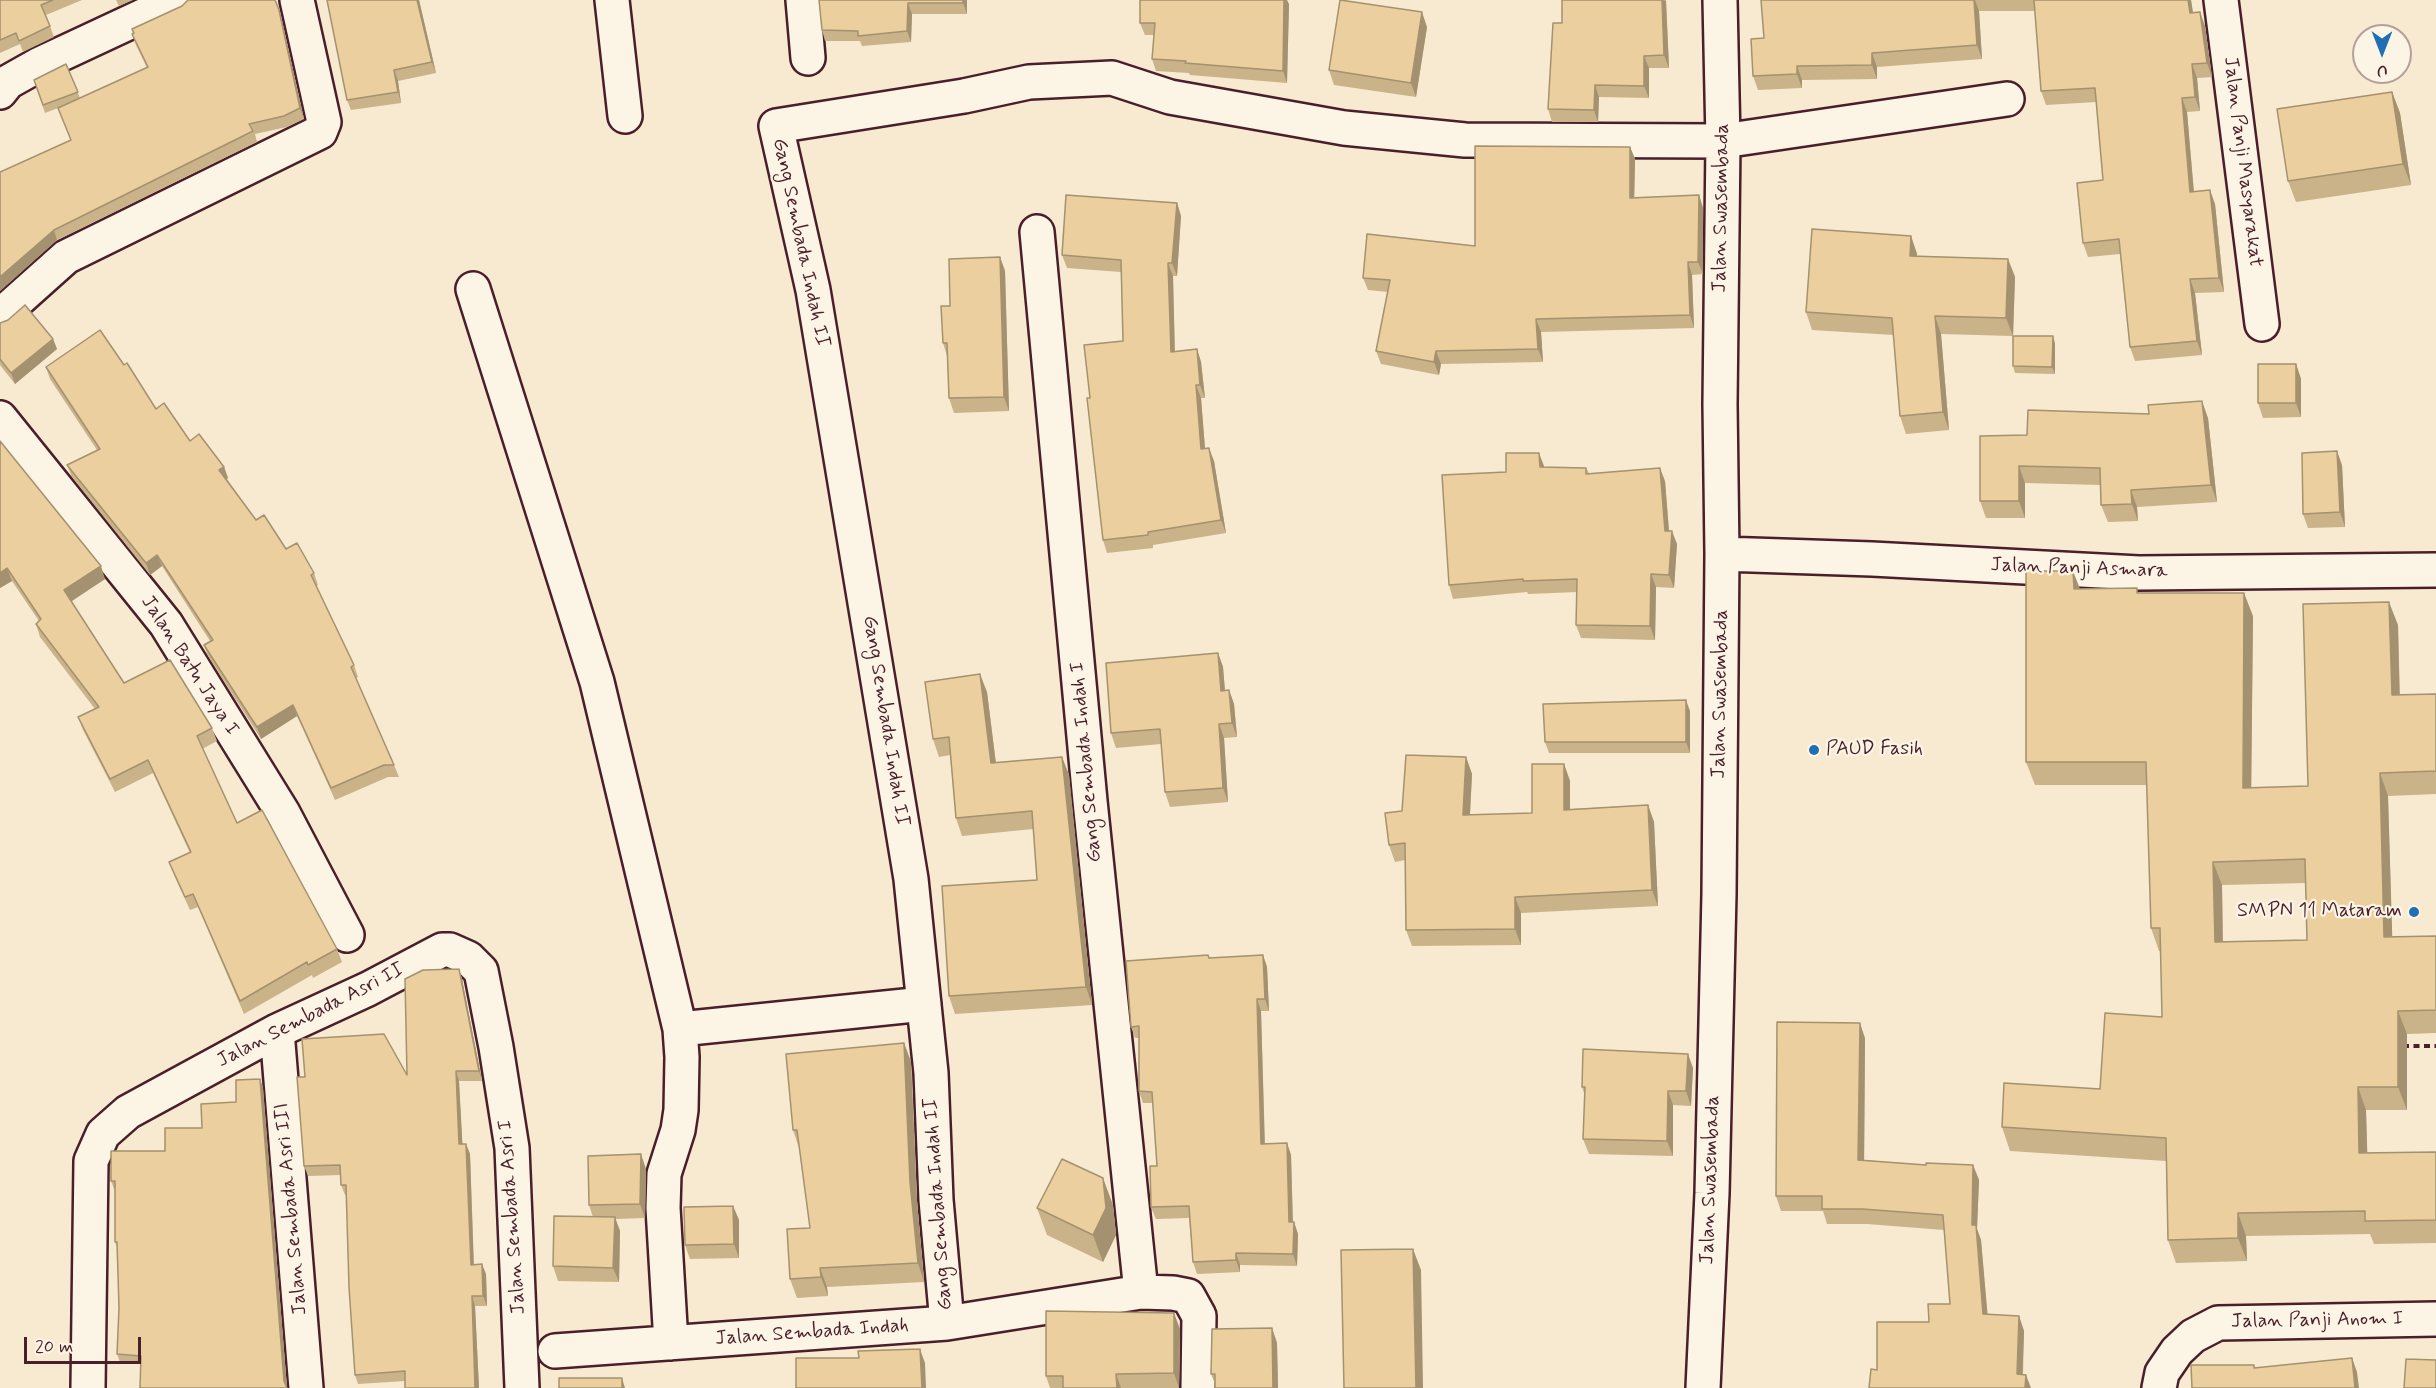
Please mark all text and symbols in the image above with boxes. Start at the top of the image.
north arrow [2352,24,2412,84]
street label: Jalan Panji Masyarakat [2217,55,2267,269]
text: U [2377,60,2387,81]
street label: Jalan Swasembada [1709,123,1735,293]
street label: Gang Sembada Indah II [766,136,834,350]
street label: Jalan Panji Asmara [1990,554,2168,584]
street label: Jalan Batu Jaya I [135,591,243,741]
street label: Jalan Swasembada [1708,609,1734,779]
street label: Gang Sembada Indah II [856,614,914,828]
street label: Gang Sembada Indah I [1066,661,1108,863]
place label: PAUD Fasih [1826,738,1923,762]
marker: PAUD Fasih [1807,743,1821,757]
place label: SMPN 11 Mataram [2237,900,2402,924]
marker: SMPN 11 Mataram [2407,905,2421,919]
street label: Jalan Sembada Asri II [213,958,409,1074]
street label: Jalan Swasembada [1696,1095,1726,1265]
street label: Gang Sembada Indah II [920,1097,958,1311]
street label: Jalan Sembada Asri III [271,1102,313,1316]
street label: Jalan Sembada Asri I [494,1119,532,1315]
street label: Jalan Panji Anom I [2231,1307,2403,1335]
street label: Jalan Sembada Indah [714,1314,910,1352]
scale bar [27,1325,144,1363]
text: 20 m [35,1335,73,1359]

